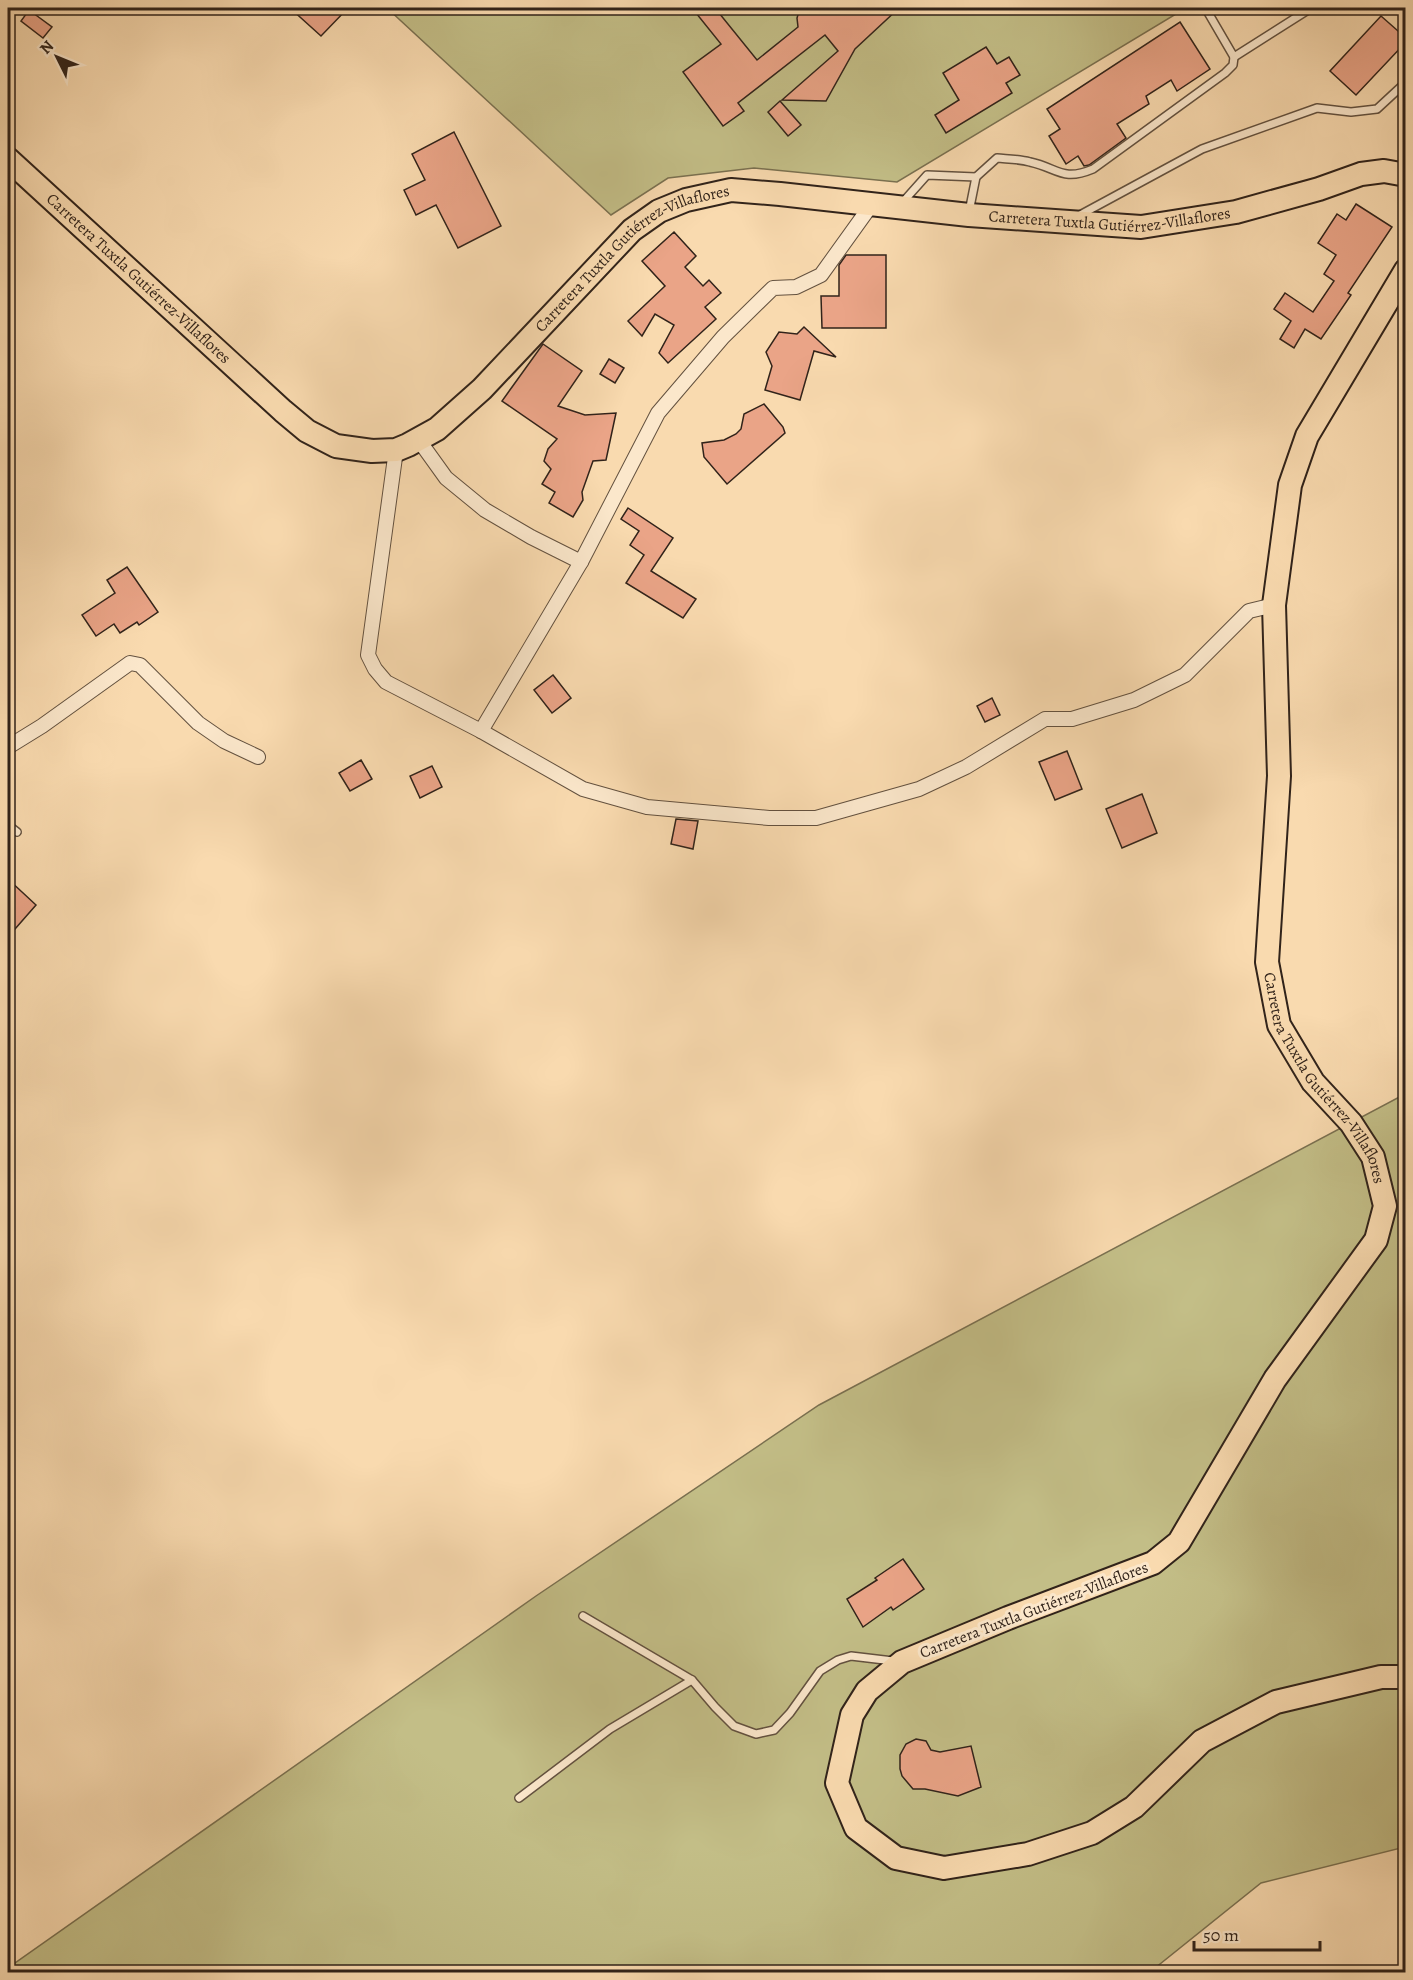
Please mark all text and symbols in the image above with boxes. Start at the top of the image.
north arrow [27,27,87,87]
text: N [35,35,59,59]
street label: Carretera Tuxtla Gutiérrez-Villaflores [530,180,732,337]
street label: Carretera Tuxtla Gutiérrez-Villaflores [41,188,236,369]
street label: Carretera Tuxtla Gutiérrez-Villaflores [988,202,1232,238]
street label: Carretera Tuxtla Gutiérrez-Villaflores [1258,970,1390,1186]
street label: Carretera Tuxtla Gutiérrez-Villaflores [917,1556,1151,1664]
scale bar [1194,1914,1320,1952]
text: 50 m [1203,1923,1239,1947]

